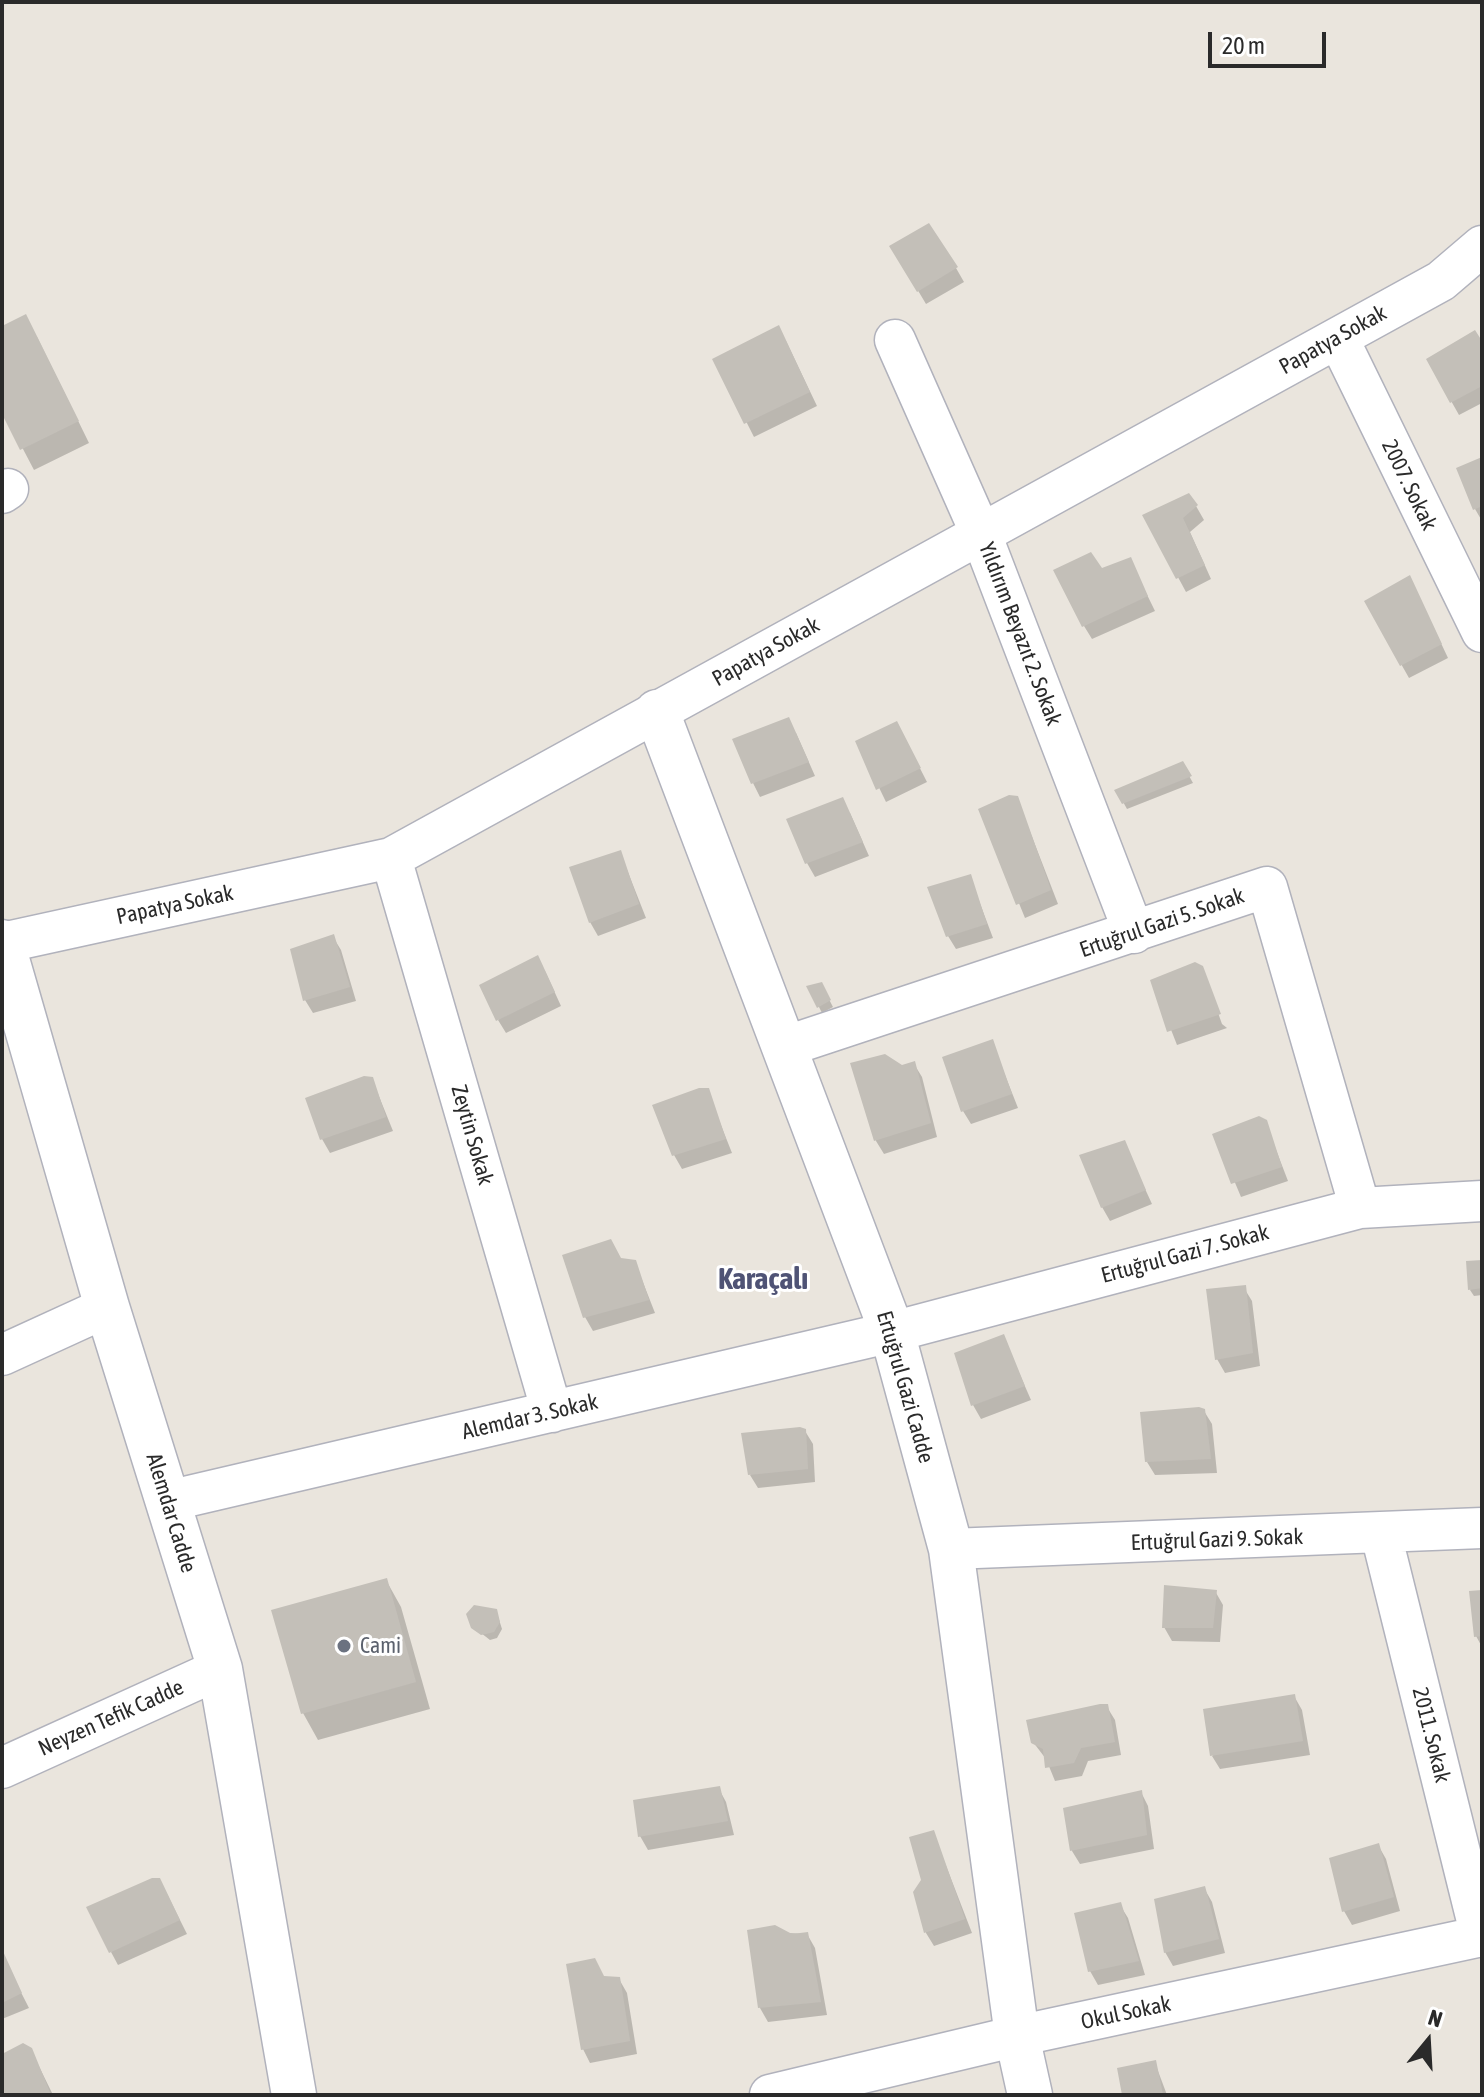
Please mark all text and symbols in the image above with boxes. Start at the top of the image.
scale bar [1212,16,1330,66]
text: 20 m [1222,32,1265,59]
street label: Papatya Sokak [1275,300,1391,380]
street label: 2007. Sokak [1376,435,1442,535]
street label: Yıldırım Beyazıt 2. Sokak [973,539,1067,729]
street label: Papatya Sokak [708,612,824,692]
street label: Papatya Sokak [114,880,236,930]
street label: Ertuğrul Gazi 5. Sokak [1076,882,1248,964]
street label: Zeytin Sokak [445,1082,499,1188]
street label: Ertuğrul Gazi 7. Sokak [1098,1219,1272,1289]
district label: Karaçalı [718,1262,808,1298]
street label: Ertuğrul Gazi Cadde [871,1308,939,1466]
street label: Alemdar 3. Sokak [459,1389,601,1445]
street label: Alemdar Cadde [140,1450,202,1576]
street label: Ertuğrul Gazi 9. Sokak [1130,1524,1304,1556]
place label: Cami [360,1633,401,1659]
marker: Cami [335,1637,353,1655]
street label: Neyzen Tefik Cadde [34,1674,188,1762]
street label: 2011. Sokak [1406,1685,1456,1785]
street label: Okul Sokak [1079,1991,1173,2035]
north arrow [1388,2001,1468,2081]
text: N [1425,2004,1446,2033]

